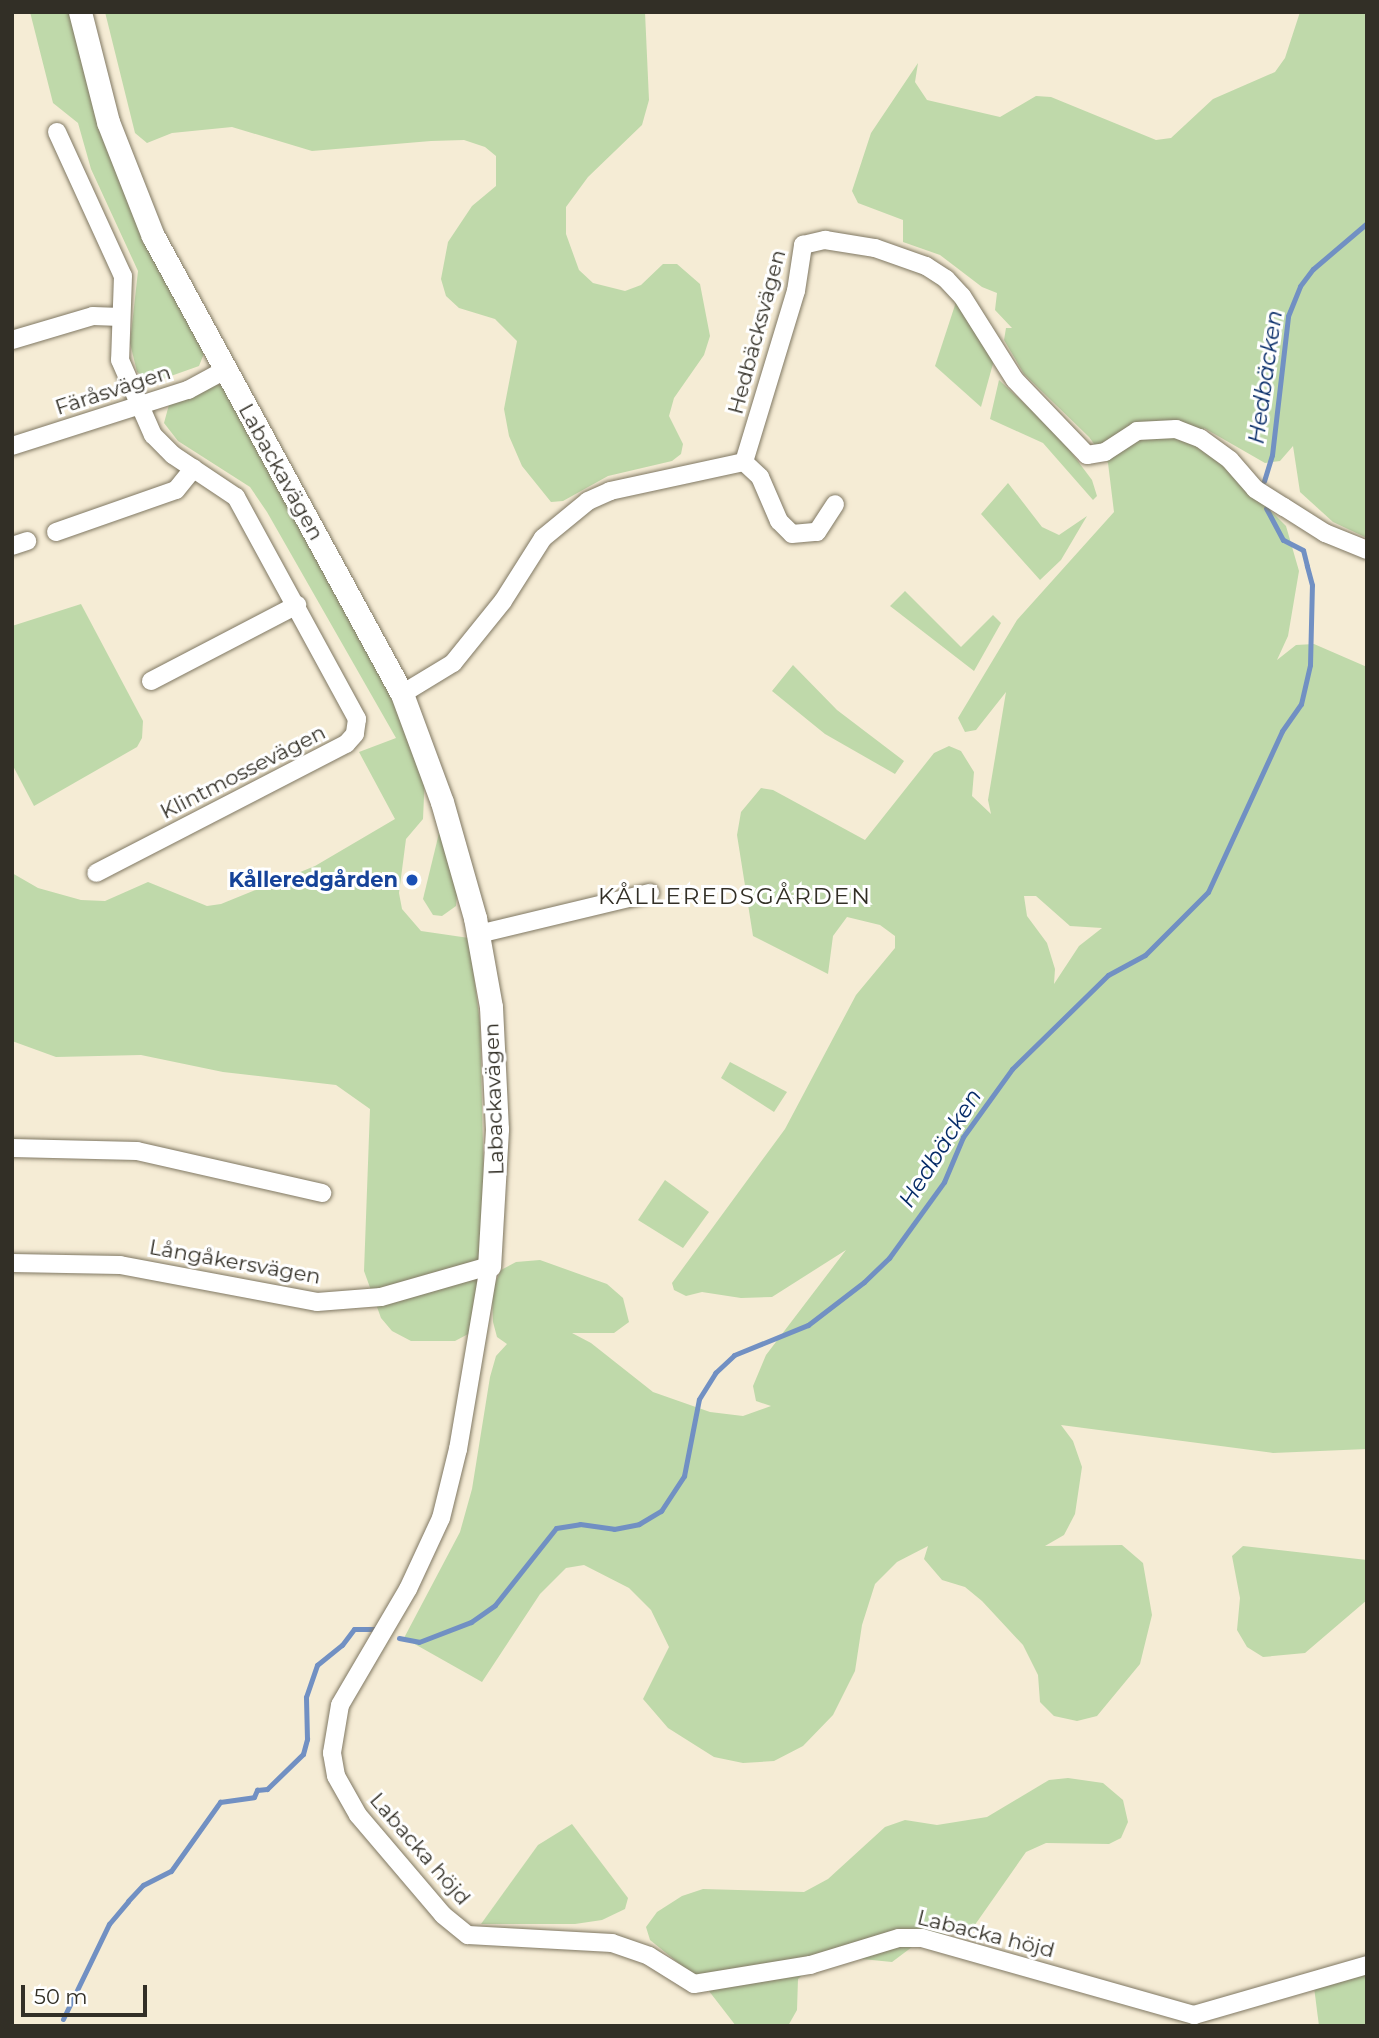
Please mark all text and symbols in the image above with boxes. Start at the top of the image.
street label: Hedbäcksvägen [723,247,791,417]
water label: Hedbäcken [1242,308,1288,446]
street label: Färåsvägen [52,359,174,421]
street label: Labackavägen [233,399,329,545]
street label: Klintmossevägen [156,719,330,825]
place label: Kålleredgården [228,867,398,893]
marker: Kålleredgården [404,872,420,888]
district label: KÅLLEREDSGÅRDEN [600,882,870,910]
street label: Labackavägen [479,1023,509,1175]
water label: Hedbäcken [893,1084,987,1212]
street label: Långåkersvägen [147,1235,323,1289]
street label: Labacka höjd [364,1788,476,1910]
street label: Labacka höjd [915,1905,1057,1963]
scale bar [24,1972,150,2016]
text: 50 m [34,1984,88,2009]

